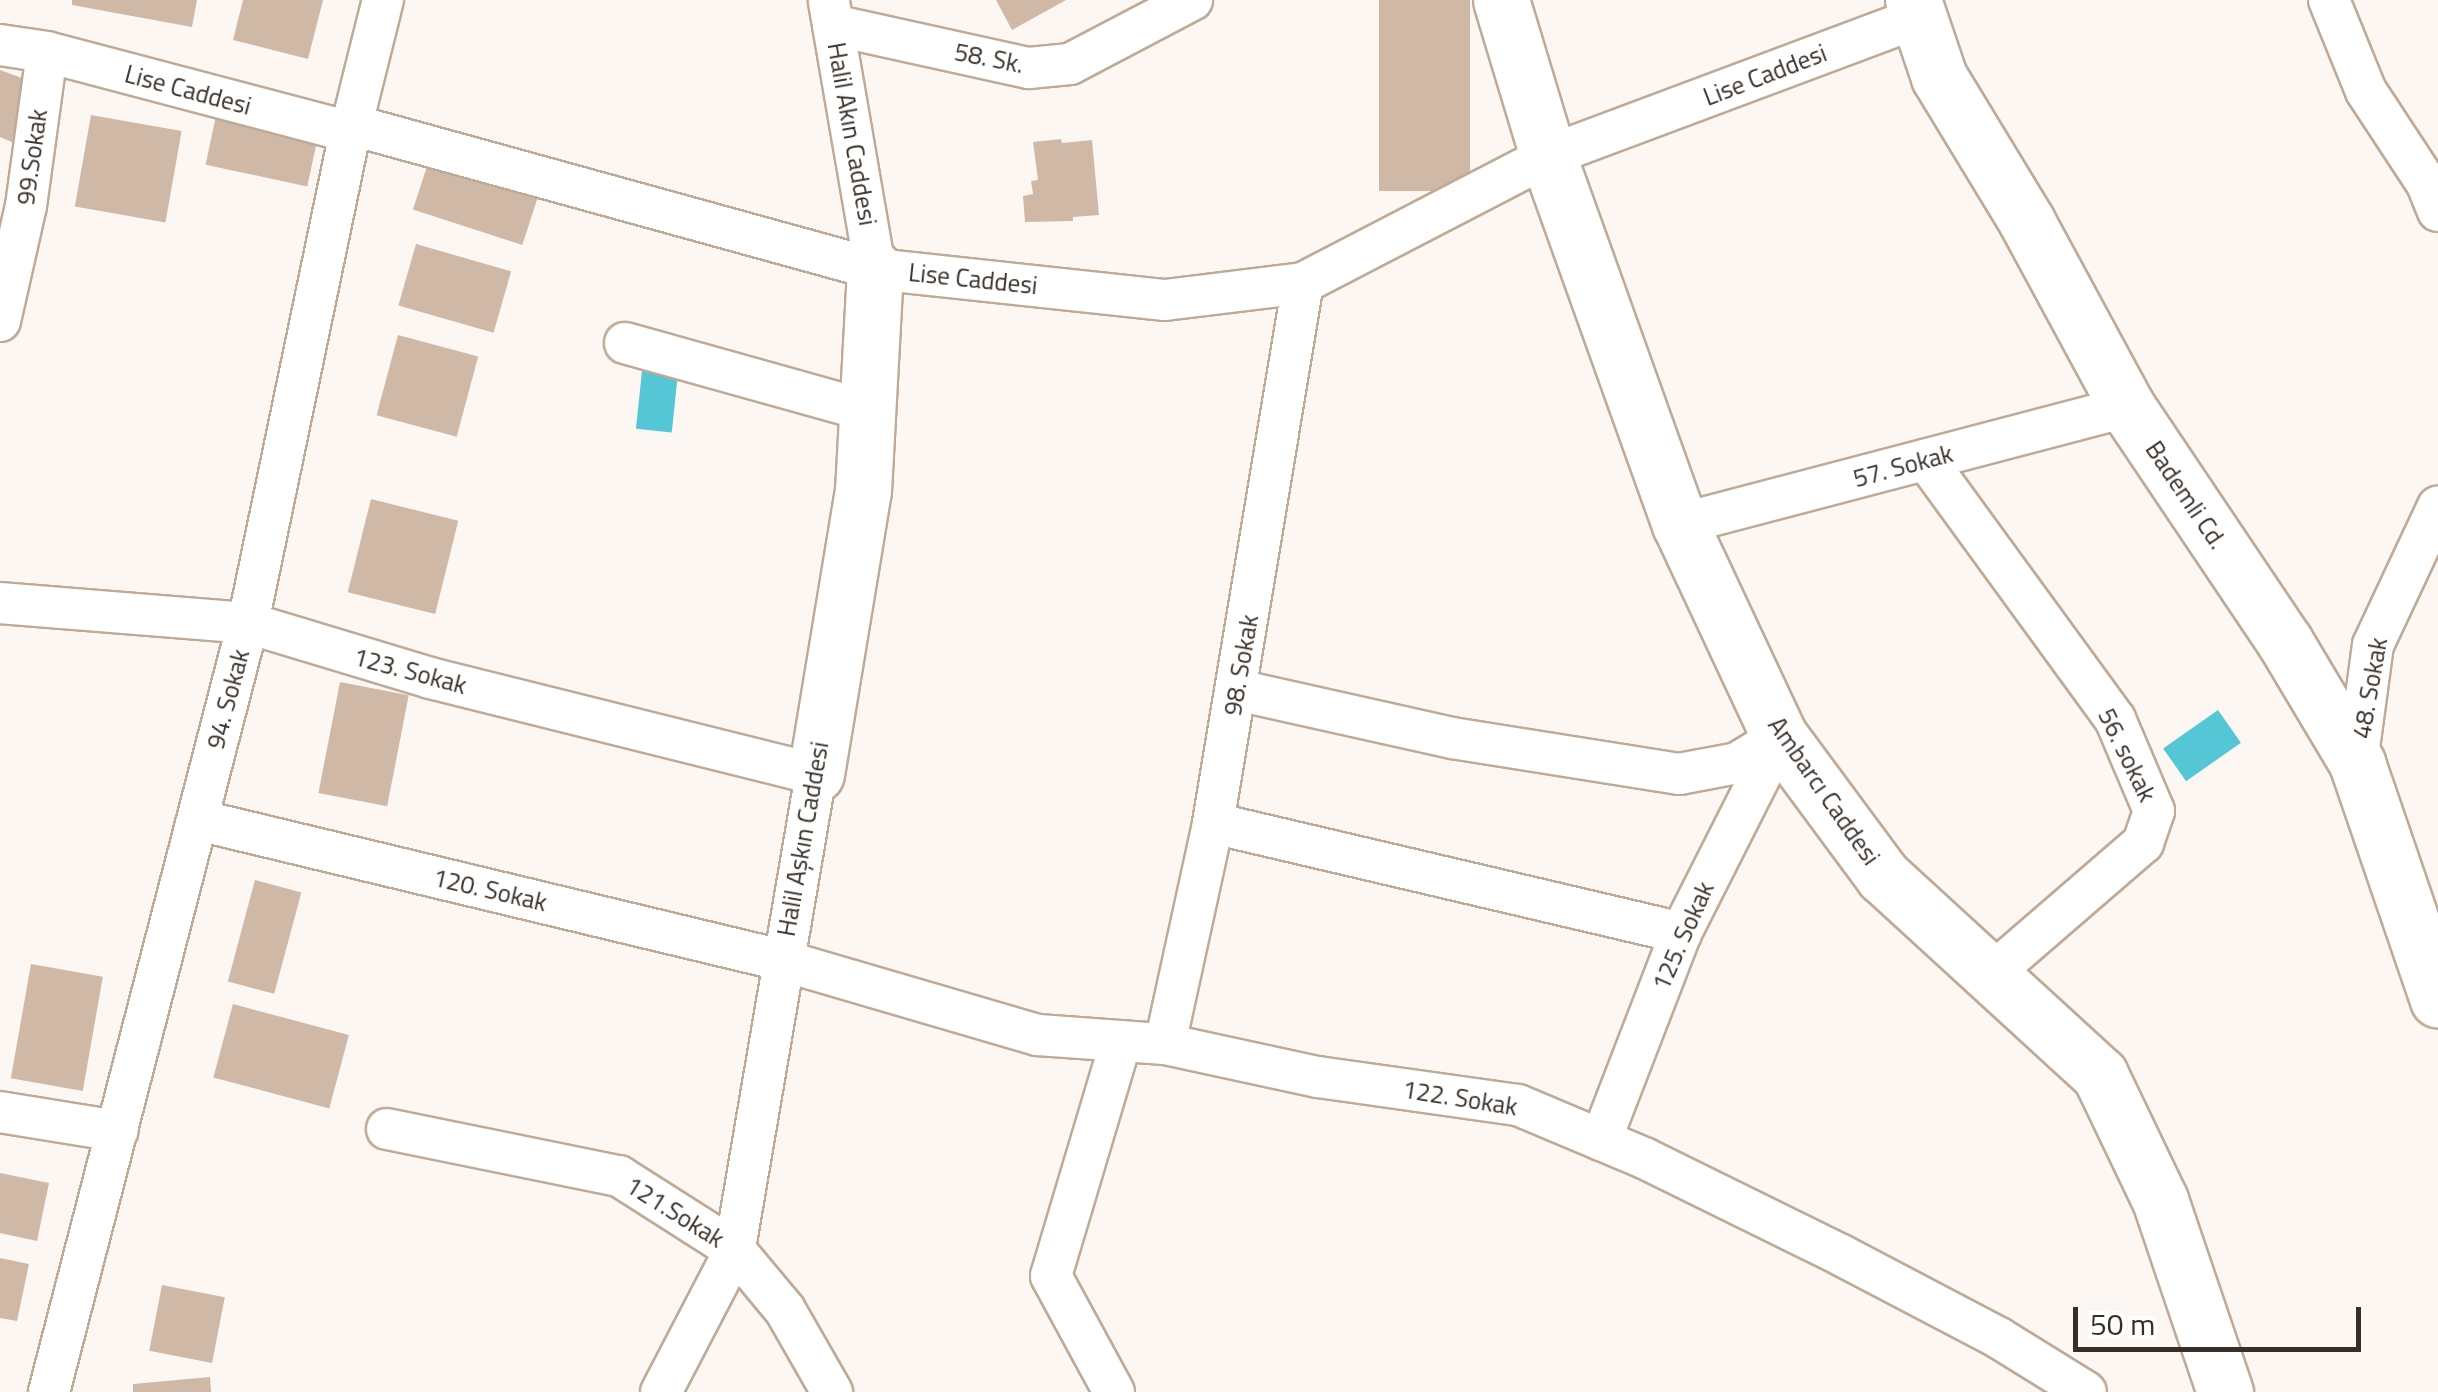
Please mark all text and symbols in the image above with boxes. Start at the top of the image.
street label: 58. Sk. [952,37,1026,79]
street label: Lise Caddesi [1699,38,1831,112]
street label: Halil Akın Caddesi [821,40,883,228]
street label: Lise Caddesi [122,59,254,121]
street label: 99.Sokak [10,107,54,207]
street label: Lise Caddesi [907,257,1039,301]
street label: Bademli Cd. [2139,435,2233,555]
street label: 57. Sokak [1850,438,1956,494]
street label: 98. Sokak [1217,612,1265,718]
street label: 48. Sokak [2346,635,2394,741]
street label: 123. Sokak [350,641,470,701]
street label: 94. Sokak [200,646,256,752]
street label: 56. sokak [2092,703,2162,807]
street label: Ambarcı Caddesi [1762,711,1886,871]
street label: Halil Aşkın Caddesi [771,739,835,939]
street label: 120. Sokak [430,862,550,918]
street label: 125. Sokak [1646,877,1720,995]
street label: 122. Sokak [1400,1074,1520,1122]
street label: 121.Sokak [620,1170,730,1254]
scale bar [2078,1287,2366,1349]
text: 50 m [2090,1301,2155,1347]

